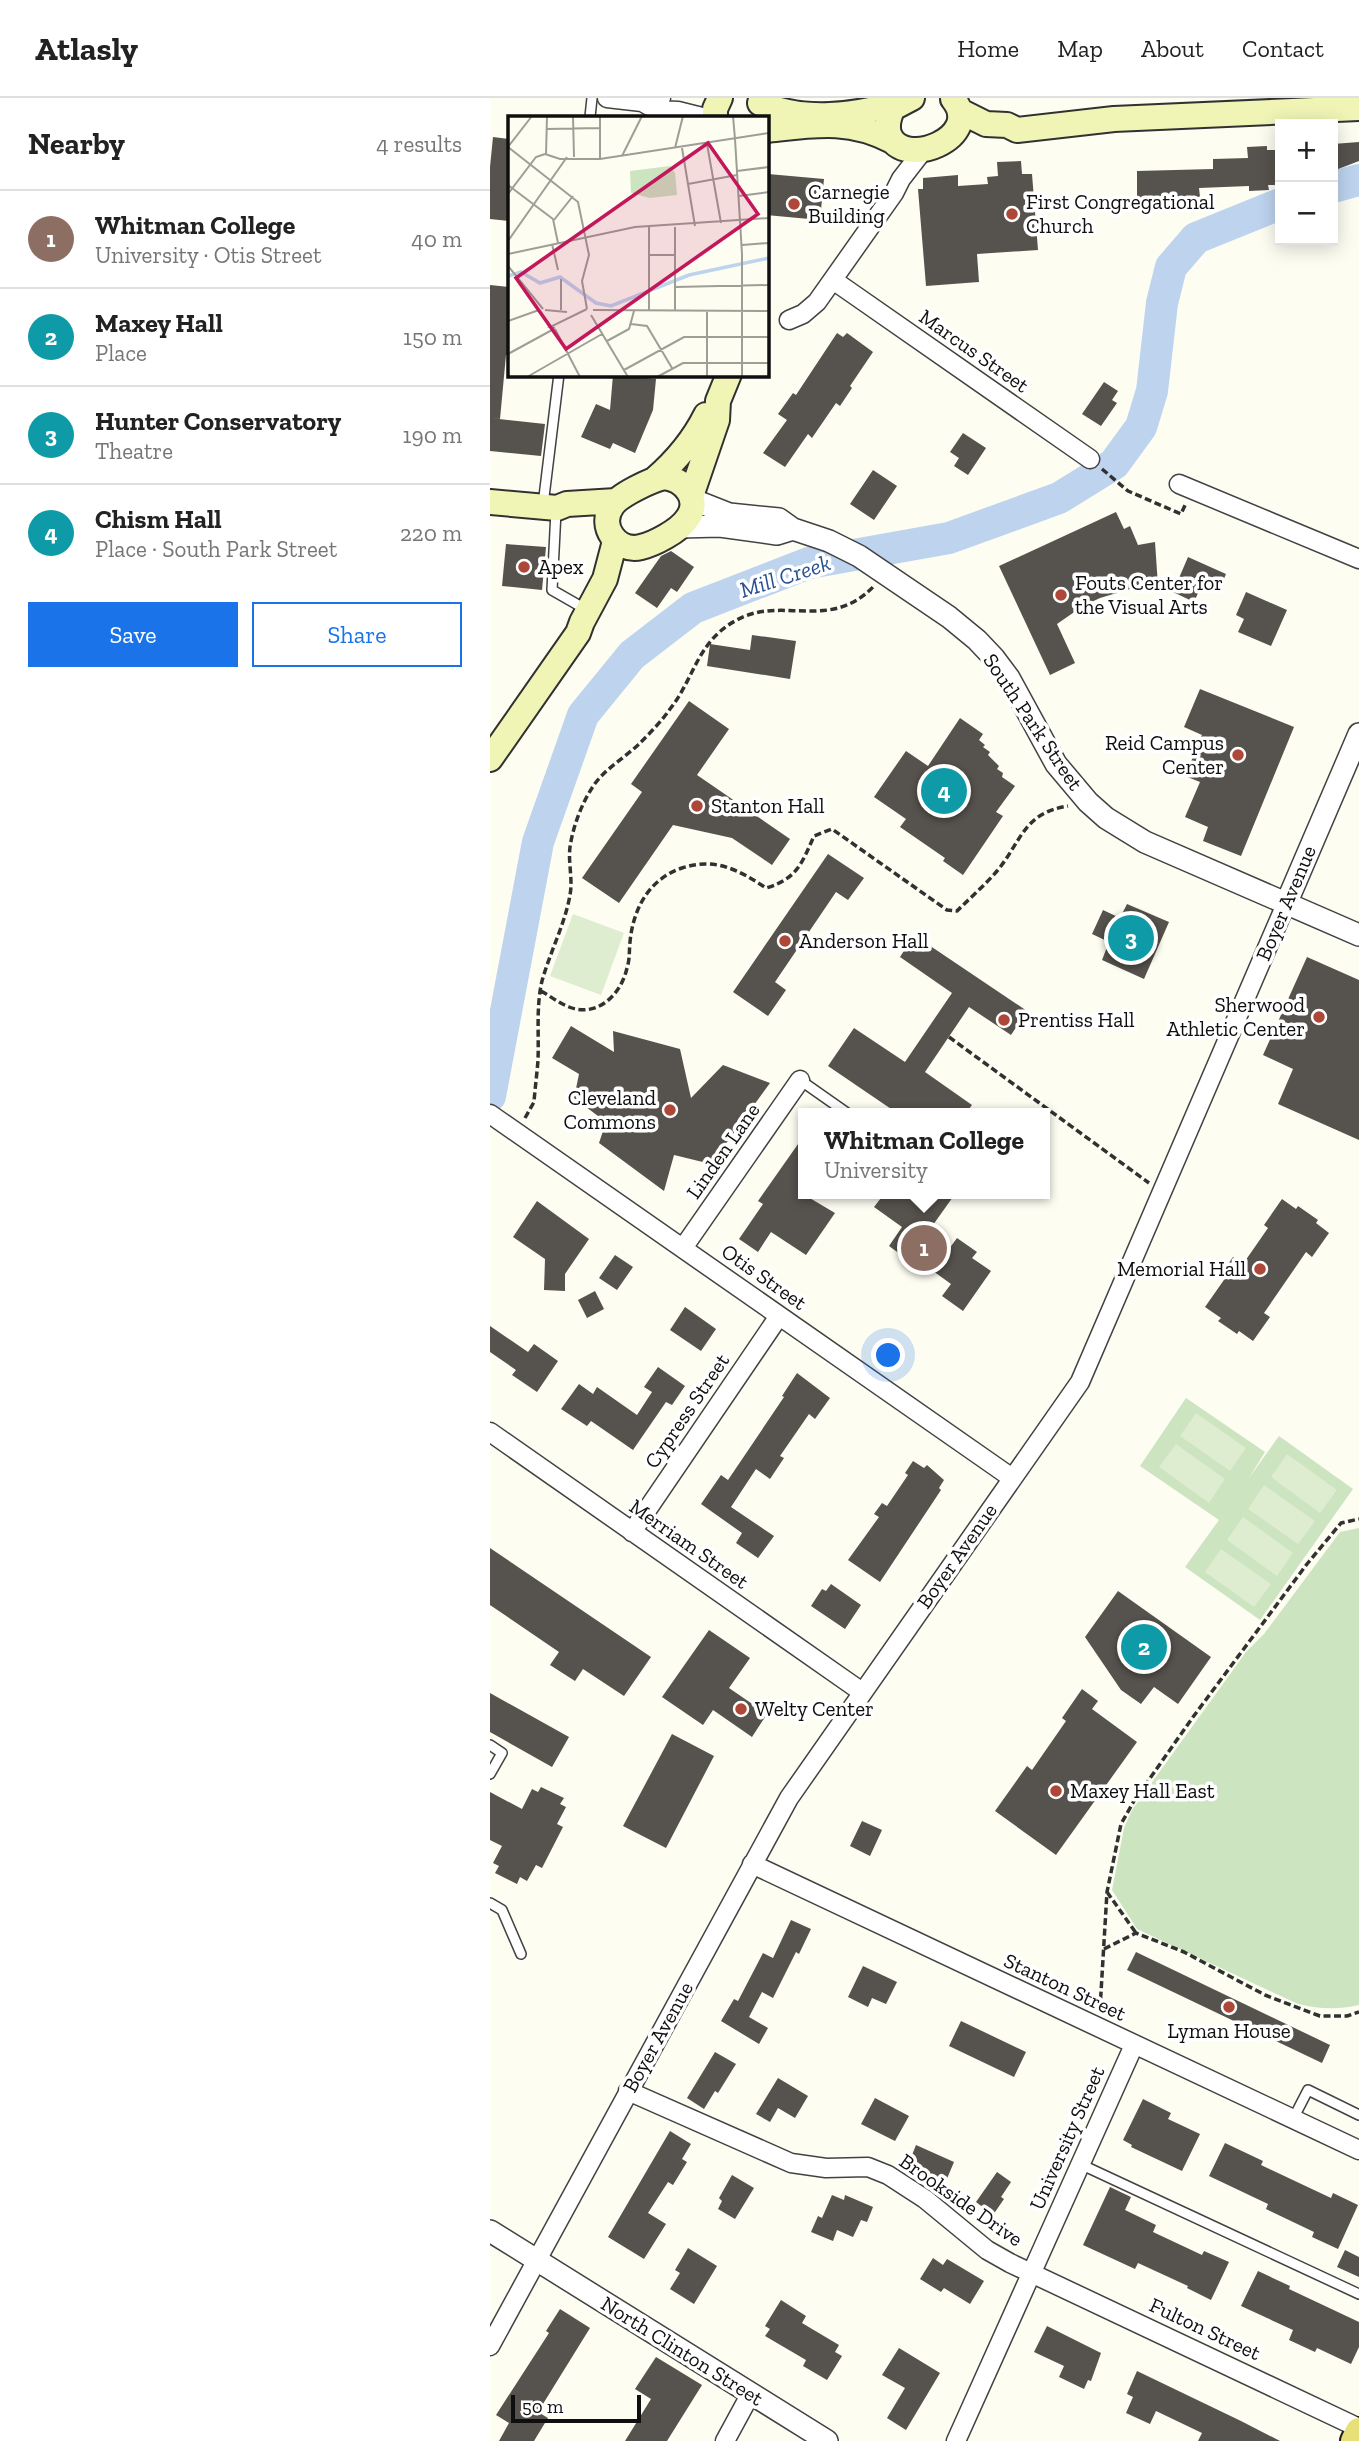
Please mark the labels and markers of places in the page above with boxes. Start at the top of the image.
place label: Carnegie Building [808,179,890,228]
place label: First Congregational Church [1026,189,1215,238]
marker: Carnegie Building [786,196,802,212]
marker: First Congregational Church [1004,206,1020,222]
place label: Apex [538,554,584,579]
marker: Apex [516,559,532,575]
place label: Fouts Center for the Visual Arts [1075,570,1223,619]
marker: Fouts Center for the Visual Arts [1053,587,1069,603]
place label: Reid Campus Center [1105,730,1224,779]
marker: Reid Campus Center [1230,747,1246,763]
pin: 4 [921,765,967,817]
place label: Stanton Hall [711,793,825,818]
marker: Stanton Hall [689,798,705,814]
pin: 3 [1108,912,1154,964]
place label: Anderson Hall [799,928,929,953]
marker: Anderson Hall [777,933,793,949]
place label: Sherwood Athletic Center [1167,992,1305,1041]
place label: Prentiss Hall [1018,1007,1135,1032]
marker: Sherwood Athletic Center [1311,1009,1327,1025]
marker: Prentiss Hall [996,1012,1012,1028]
place label: Cleveland Commons [563,1085,656,1134]
marker: Cleveland Commons [662,1102,678,1118]
pin: 1 [901,1222,947,1274]
place label: Memorial Hall [1117,1256,1246,1281]
marker: Memorial Hall [1252,1261,1268,1277]
pin: 2 [1121,1621,1167,1673]
place label: Welty Center [755,1696,874,1721]
marker: Welty Center [733,1701,749,1717]
place label: Maxey Hall East [1070,1778,1215,1803]
marker: Maxey Hall East [1048,1783,1064,1799]
marker: Lyman House [1221,1999,1237,2015]
place label: Lyman House [1167,2018,1291,2043]

